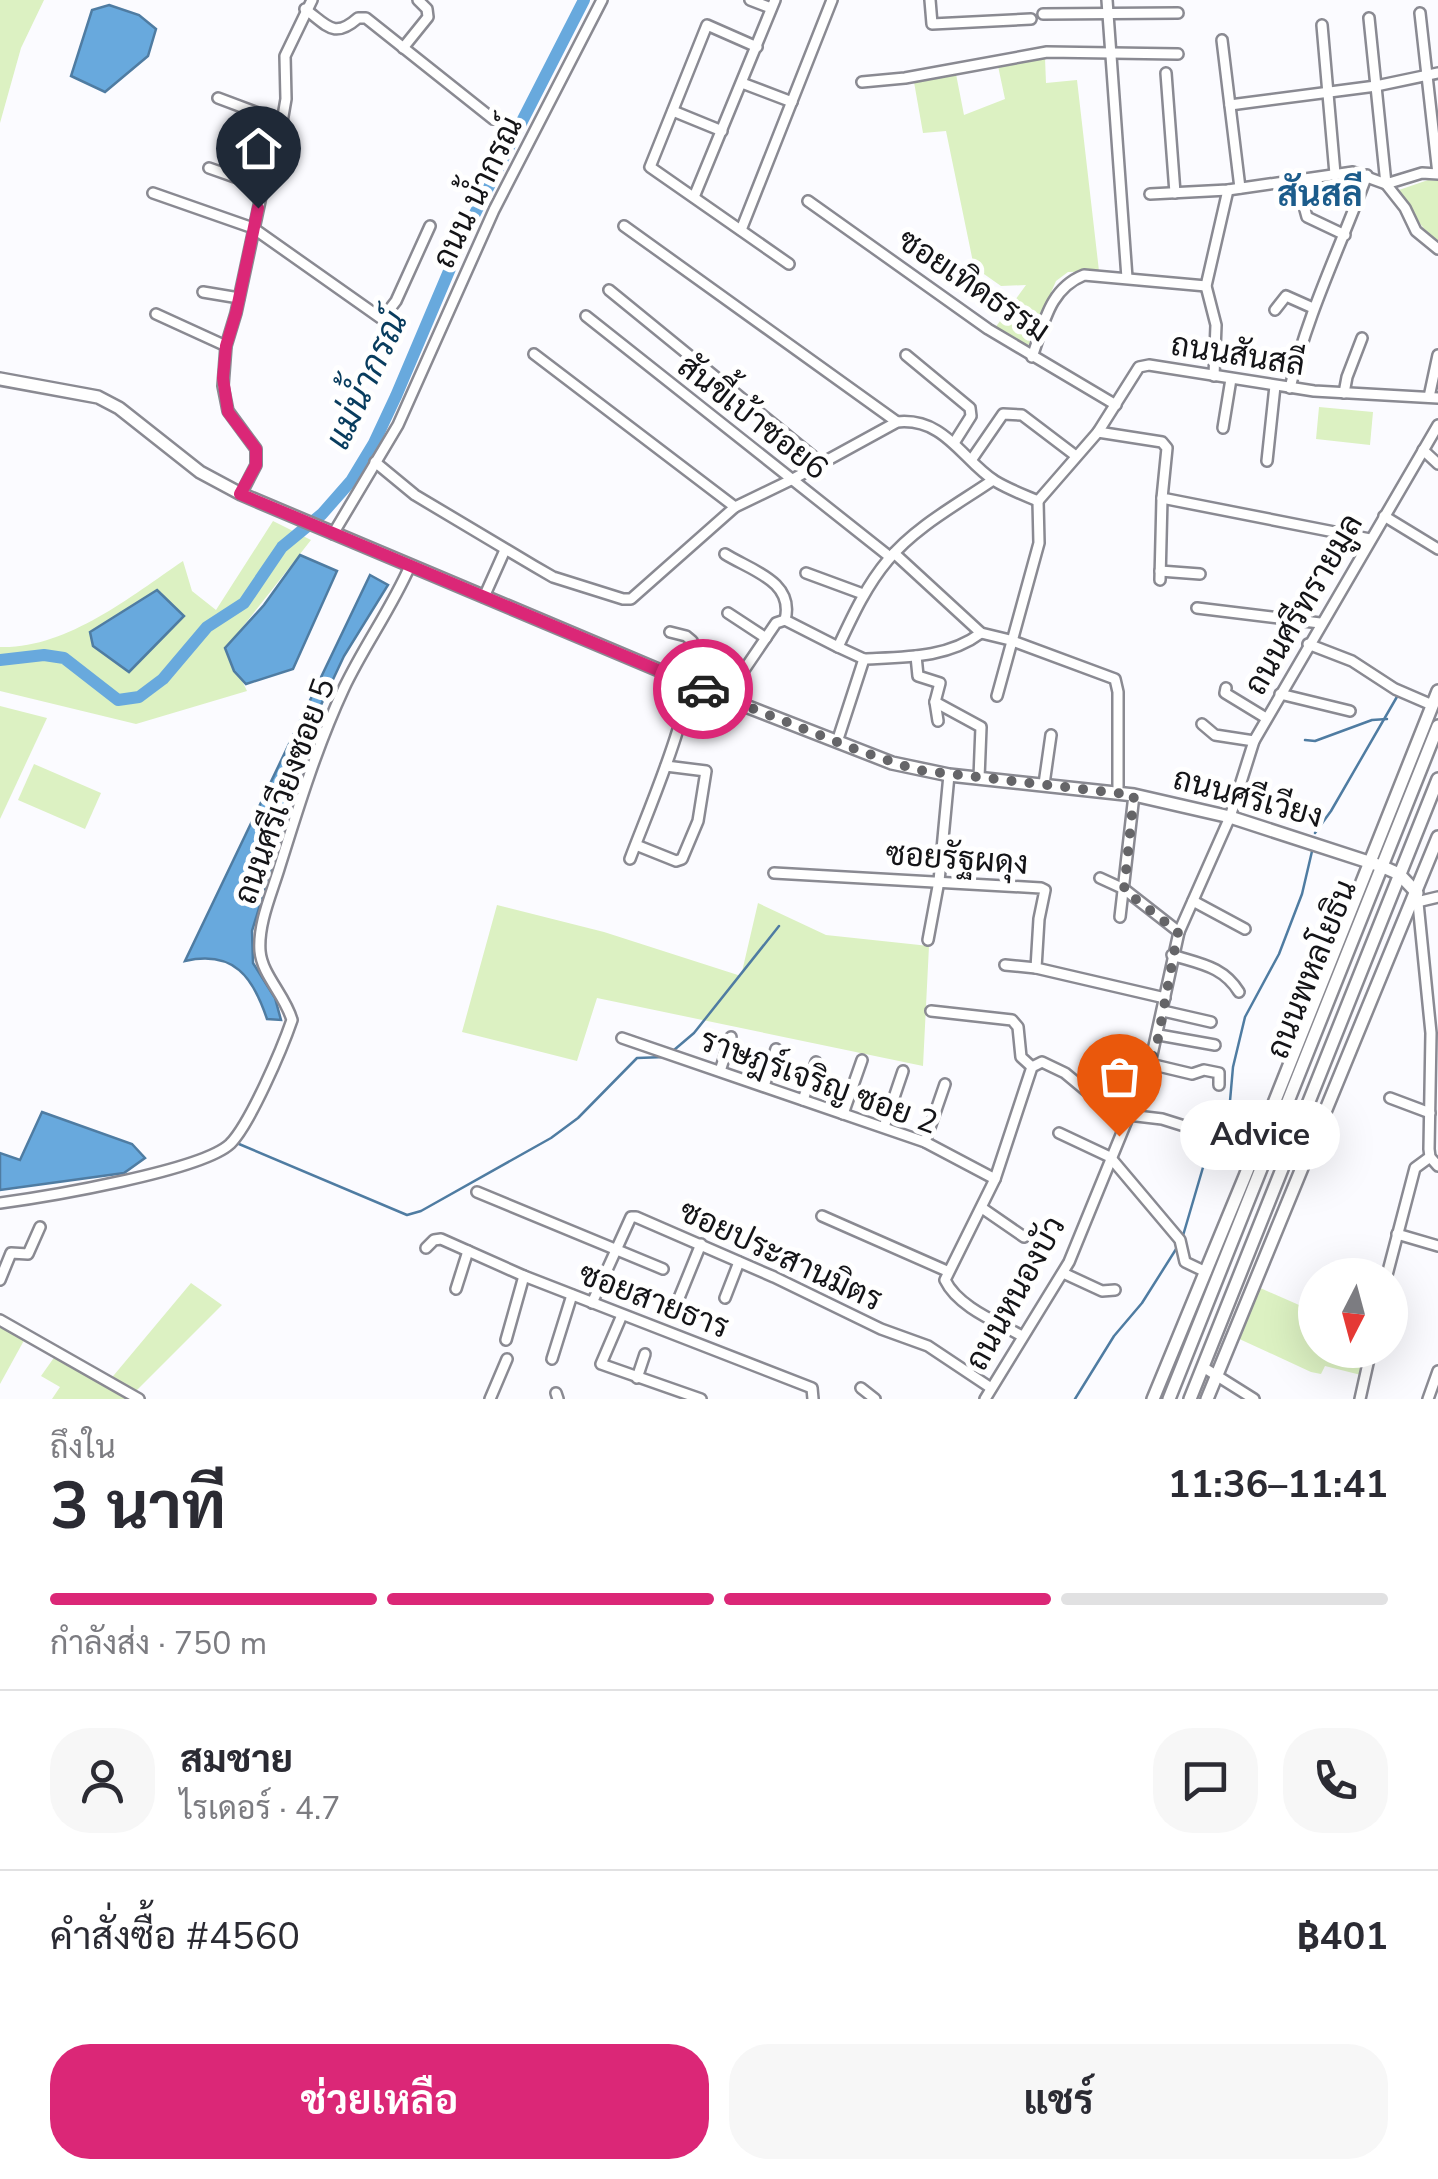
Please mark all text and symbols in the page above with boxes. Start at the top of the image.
pin [216,106,301,209]
street label: ถนน น้ำกรณ์ [415,106,533,275]
icon: home [231,121,286,176]
district label: สันสลี [1277,171,1363,218]
street label: ซอยเทิดธรรม [889,219,1058,352]
water label: แม่น้ำกรณ์ [306,295,421,457]
street label: ถนนสันสลี [1168,323,1308,386]
street label: สันขี้เบ้าซอย6 [669,339,842,490]
street label: ถนนศรีทรายมูล [1234,506,1373,703]
courier [653,639,753,739]
icon: car [676,662,731,717]
street label: ถนนศรีเวียงซอย 5 [224,672,345,910]
street label: ถนนศรีเวียง [1168,757,1327,838]
street label: ซอยรัฐผดุง [884,832,1030,885]
street label: ถนนพหลโยธิน [1256,873,1367,1065]
street label: ราษฎร์เจริญ ซอย 2 [694,1019,944,1144]
pin [1077,1034,1162,1137]
icon: bag [1092,1049,1147,1104]
callout: Advice [1179,1101,1339,1171]
text: Advice [1210,1113,1310,1156]
street label: ซอยประสานมิตร [672,1190,889,1321]
street label: ถนนหนองบัว [955,1208,1076,1378]
street label: ซอยสายธาร [573,1252,735,1349]
north arrow [1298,1258,1408,1368]
map controls [1298,1258,1408,1368]
text: ถึงใน [50,1426,116,1469]
text: 11:36–11:41 [1168,1459,1388,1510]
text: 3 นาที [50,1462,226,1551]
text: กำลังส่ง · 750 m [50,1622,267,1665]
button: person [50,1728,155,1833]
button: chat [1153,1728,1258,1833]
button: phone [1283,1728,1388,1833]
text: สมชาย [180,1734,293,1785]
text: ไรเดอร์ · 4.7 [180,1787,341,1830]
text: คำสั่งซื้อ #4560 [50,1911,300,1962]
text: ฿401 [1297,1911,1388,1962]
button: ช่วยเหลือ [50,2044,709,2159]
button: แชร์ [729,2044,1388,2159]

